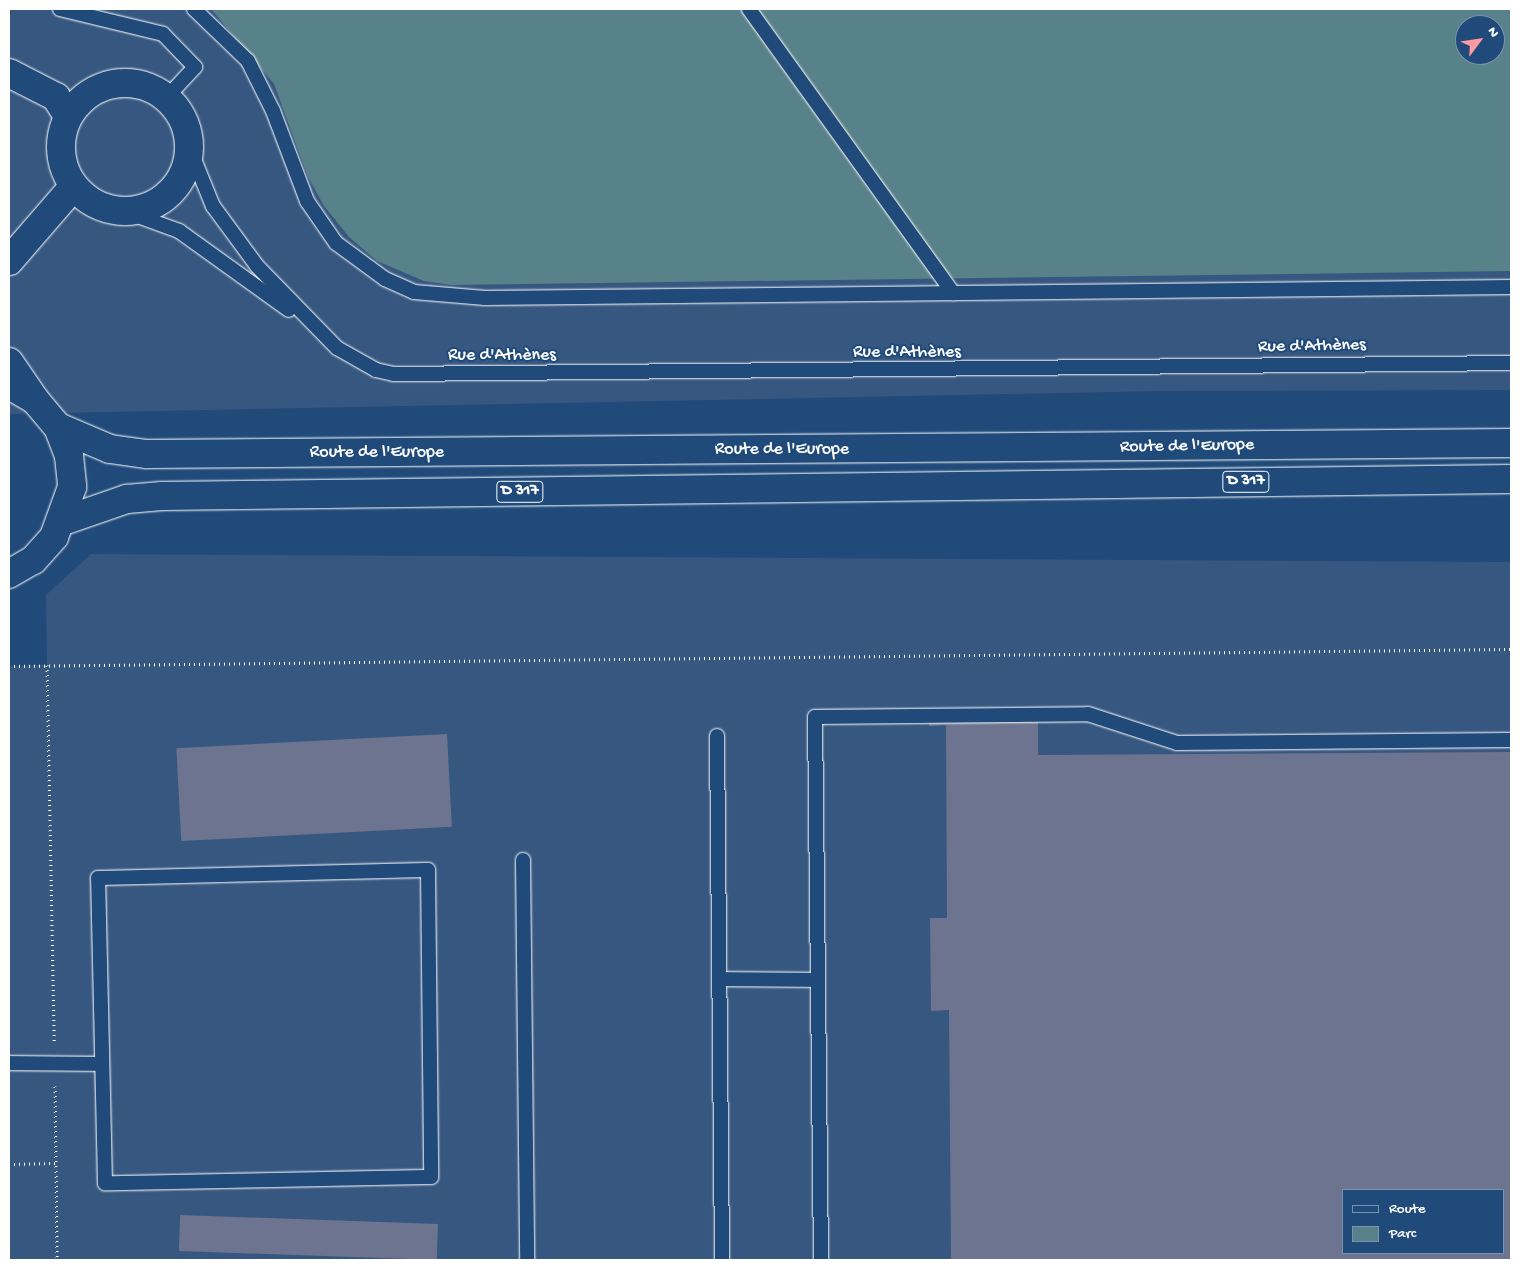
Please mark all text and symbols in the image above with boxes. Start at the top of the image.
north arrow [1455,15,1505,65]
text: N [1483,24,1502,41]
street label: Rue d'Athènes [1258,335,1366,359]
street label: Rue d'Athènes [853,342,961,364]
street label: Rue d'Athènes [448,345,556,367]
street label: Route de l'Europe [1120,435,1254,459]
street label: Route de l'Europe [715,439,849,461]
street label: Route de l'Europe [310,442,444,464]
road number: D 317 [1222,468,1270,496]
road number: D 317 [496,478,544,506]
legend [1342,1189,1505,1254]
text: Route [1389,1200,1426,1218]
text: Parc [1389,1225,1416,1243]

